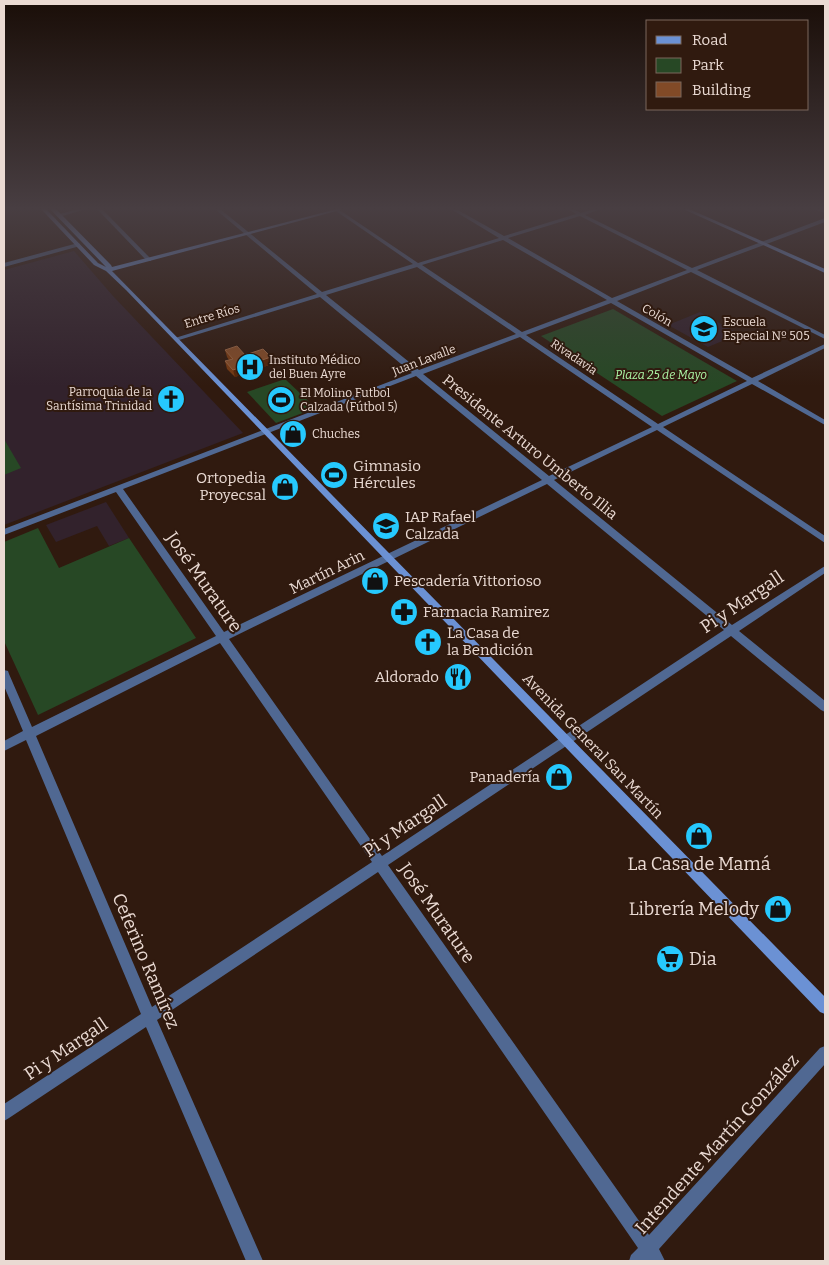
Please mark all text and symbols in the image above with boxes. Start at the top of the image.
legend [646,20,809,110]
text: Road [692,31,727,49]
text: Park [692,56,724,74]
text: Building [692,81,751,99]
street label: Entre Ríos [183,301,242,331]
street label: Colón [640,301,675,329]
school or university icon: Escuela Especial Nº 505 [689,314,719,344]
place label: Escuela Especial Nº 505 [723,315,810,343]
street label: Rivadavia [548,336,600,378]
street label: Juan Lavalle [389,342,458,379]
hospital icon: Instituto Médico del Buen Ayre [235,352,265,382]
place label: Instituto Médico del Buen Ayre [269,353,360,381]
park label: Plaza 25 de Mayo [615,368,707,382]
street label: Presidente Arturo Umberto Illia [439,371,621,523]
church icon: Parroquia de la Santísima Trinidad [156,384,186,414]
place label: Parroquia de la Santísima Trinidad [46,385,152,413]
sports icon: El Molino Futbol Calzada (Fútbol 5) [266,385,296,415]
place label: El Molino Futbol Calzada (Fútbol 5) [300,386,398,414]
shop icon: Chuches [278,419,308,449]
place label: Chuches [312,427,360,441]
place label: Gimnasio Hércules [353,457,421,492]
sports icon: Gimnasio Hércules [319,460,349,490]
place label: Ortopedia Proyecsal [196,469,266,504]
shop icon: Ortopedia Proyecsal [270,472,300,502]
place label: IAP Rafael Calzada [405,508,476,543]
school or university icon: IAP Rafael Calzada [371,511,401,541]
street label: José Murature [161,527,247,636]
street label: Martín Arin [287,546,368,598]
shop icon: Pescadería Vittorioso [360,566,390,596]
street label: Pi y Margall [696,566,788,638]
place label: Pescadería Vittorioso [394,572,542,590]
pharmacy icon: Farmacia Ramirez [389,597,419,627]
place label: Farmacia Ramirez [423,603,549,621]
place label: La Casa de la Bendición [447,624,533,659]
church icon: La Casa de la Bendición [413,627,443,657]
restaurant icon: Aldorado [443,662,473,692]
place label: Aldorado [375,668,439,686]
street label: Avenida General San Martín [519,670,668,823]
shop icon: Panadería [544,762,574,792]
place label: Panadería [470,768,540,786]
street label: Pi y Margall [359,790,451,862]
shop icon: La Casa de Mamá [684,821,714,851]
place label: La Casa de Mamá [627,853,771,875]
street label: José Murature [394,858,480,967]
street label: Ceferino Ramírez [107,890,185,1032]
shop icon: Librería Melody [763,894,793,924]
place label: Librería Melody [629,898,759,920]
supermarket icon: Dia [655,944,685,974]
place label: Dia [689,948,717,970]
street label: Pi y Margall [20,1013,112,1085]
street label: Intendente Martín González [630,1050,804,1238]

